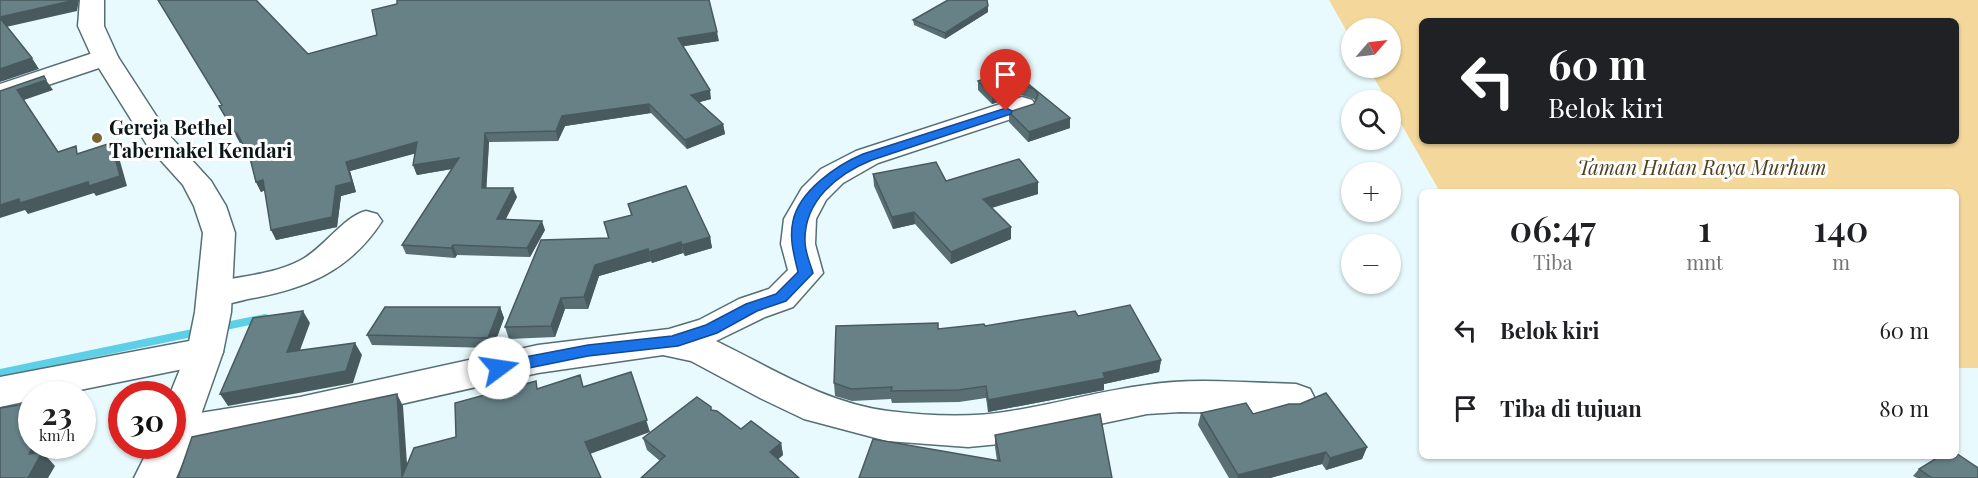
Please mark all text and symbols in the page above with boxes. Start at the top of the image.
north arrow [1341,18,1401,78]
map controls [1341,18,1401,294]
text: 60 m [1548,35,1646,91]
icon: left [1449,42,1527,120]
pin [980,49,1031,111]
icon: arrive [989,58,1022,91]
text: Belok kiri [1548,89,1664,125]
button: search [1341,90,1401,150]
place label: Gereja Bethel Tabernakel Kendari [109,113,292,163]
marker: Gereja Bethel Tabernakel Kendari [90,131,104,145]
park label: Taman Hutan Raya Murhum [1578,153,1826,180]
button: + [1341,162,1401,222]
text: 06:47 [1509,203,1596,251]
text: 1 [1698,203,1712,251]
text: 140 [1814,203,1869,251]
button: − [1341,234,1401,294]
text: Tiba [1533,248,1572,275]
text: mnt [1686,248,1723,275]
text: m [1832,248,1850,275]
icon: left [1449,314,1482,347]
text: Belok kiri [1500,315,1599,345]
text: 60 m [1879,315,1929,345]
position arrow [467,336,531,400]
speed limit sign: 30 [108,381,186,459]
icon: arrive [1449,392,1482,425]
text: 23 [42,393,72,433]
text: Tiba di tujuan [1500,393,1642,423]
text: 80 m [1879,393,1929,423]
text: km/h [39,425,75,445]

